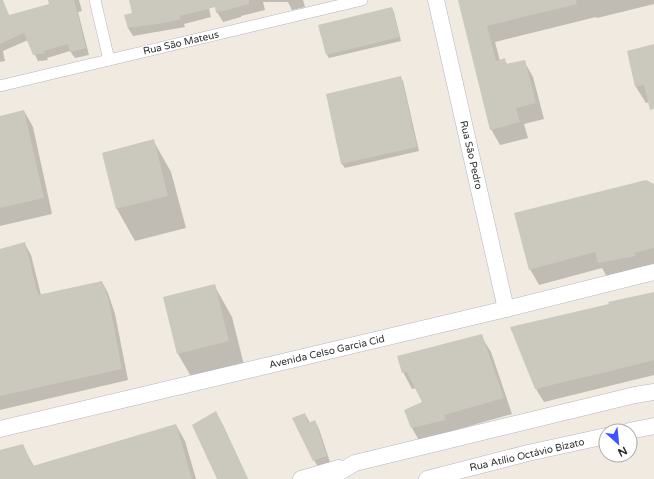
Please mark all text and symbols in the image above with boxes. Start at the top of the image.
street label: Rua São Mateus [142,28,220,58]
street label: Rua São Pedro [457,119,485,191]
street label: Avenida Celso Garcia Cid [268,333,386,371]
north arrow [598,423,638,463]
street label: Rua Atílio Octávio Bizato [468,436,586,474]
text: N [615,444,629,459]

